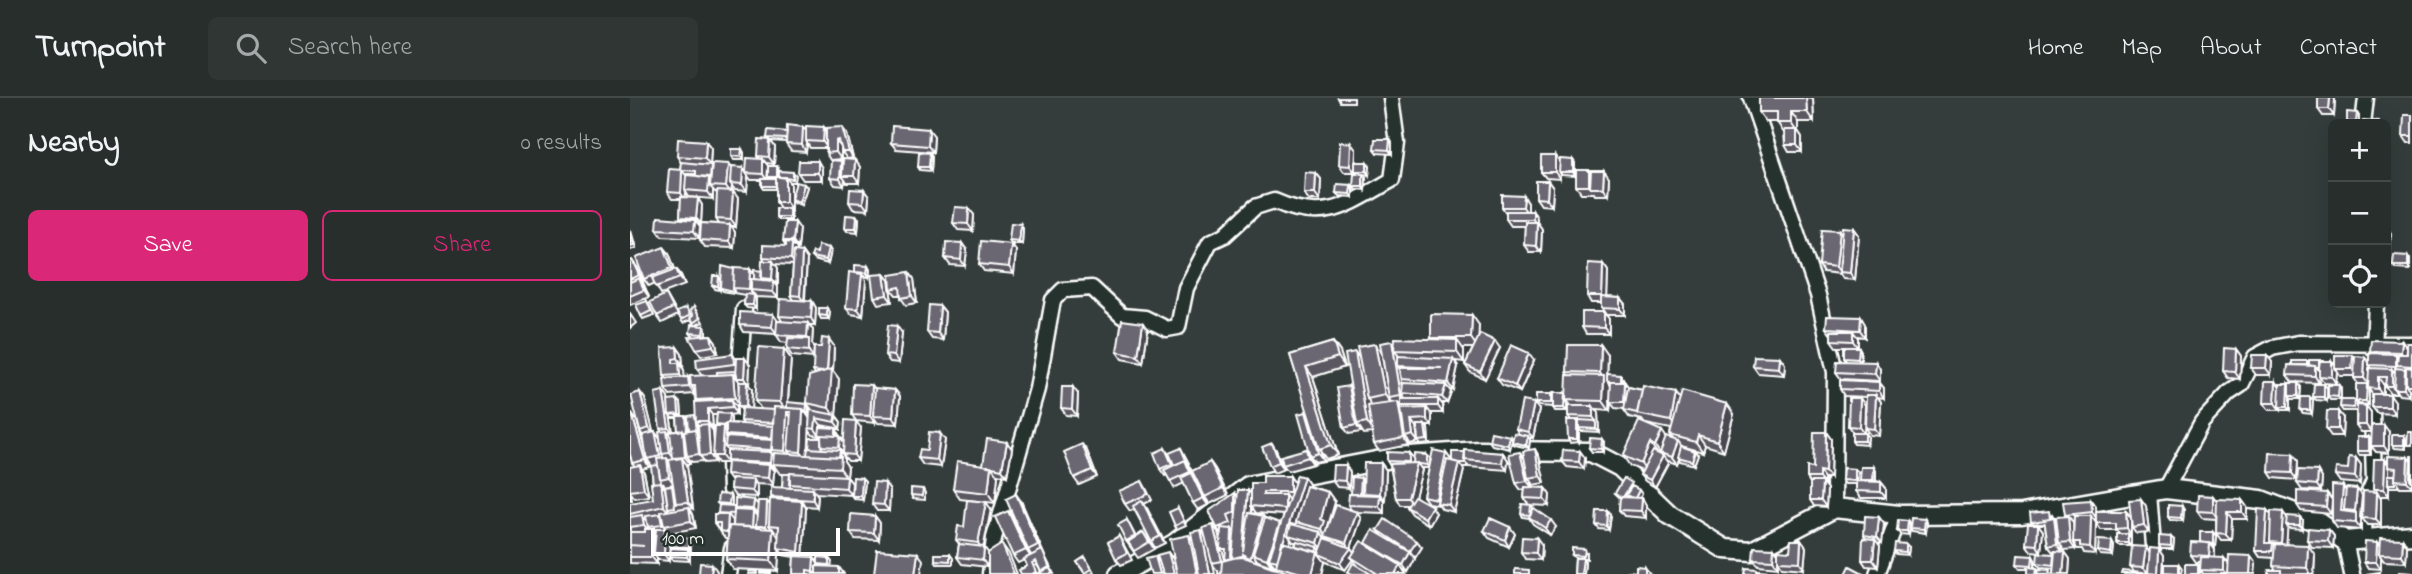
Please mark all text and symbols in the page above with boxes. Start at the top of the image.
search box [208,17,698,80]
text: Turnpoint [35,24,166,72]
icon: search [232,29,270,67]
text: Search here [288,29,412,67]
text: Home [2028,31,2084,66]
text: Map [2122,31,2162,66]
text: About [2200,31,2262,66]
text: Contact [2300,31,2377,66]
map controls [2328,119,2391,308]
button: + [2328,119,2391,182]
text: Nearby [28,122,120,166]
text: 0 results [521,127,602,160]
button: − [2328,182,2391,245]
button: Save [28,210,308,281]
button: Share [322,210,602,281]
button: locate [2328,245,2391,308]
scale bar [651,525,840,557]
text: 100 m [662,526,704,553]

